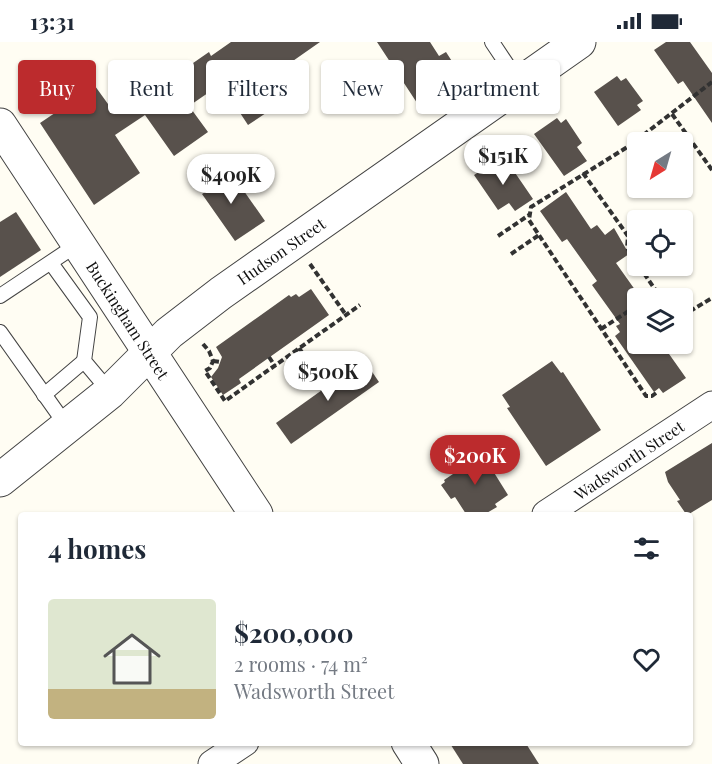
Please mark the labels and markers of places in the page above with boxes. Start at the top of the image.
pin: $151K [461,135,545,186]
pin: $409K [189,154,273,205]
pin: $500K [286,351,370,402]
pin: $200K [433,435,517,486]

